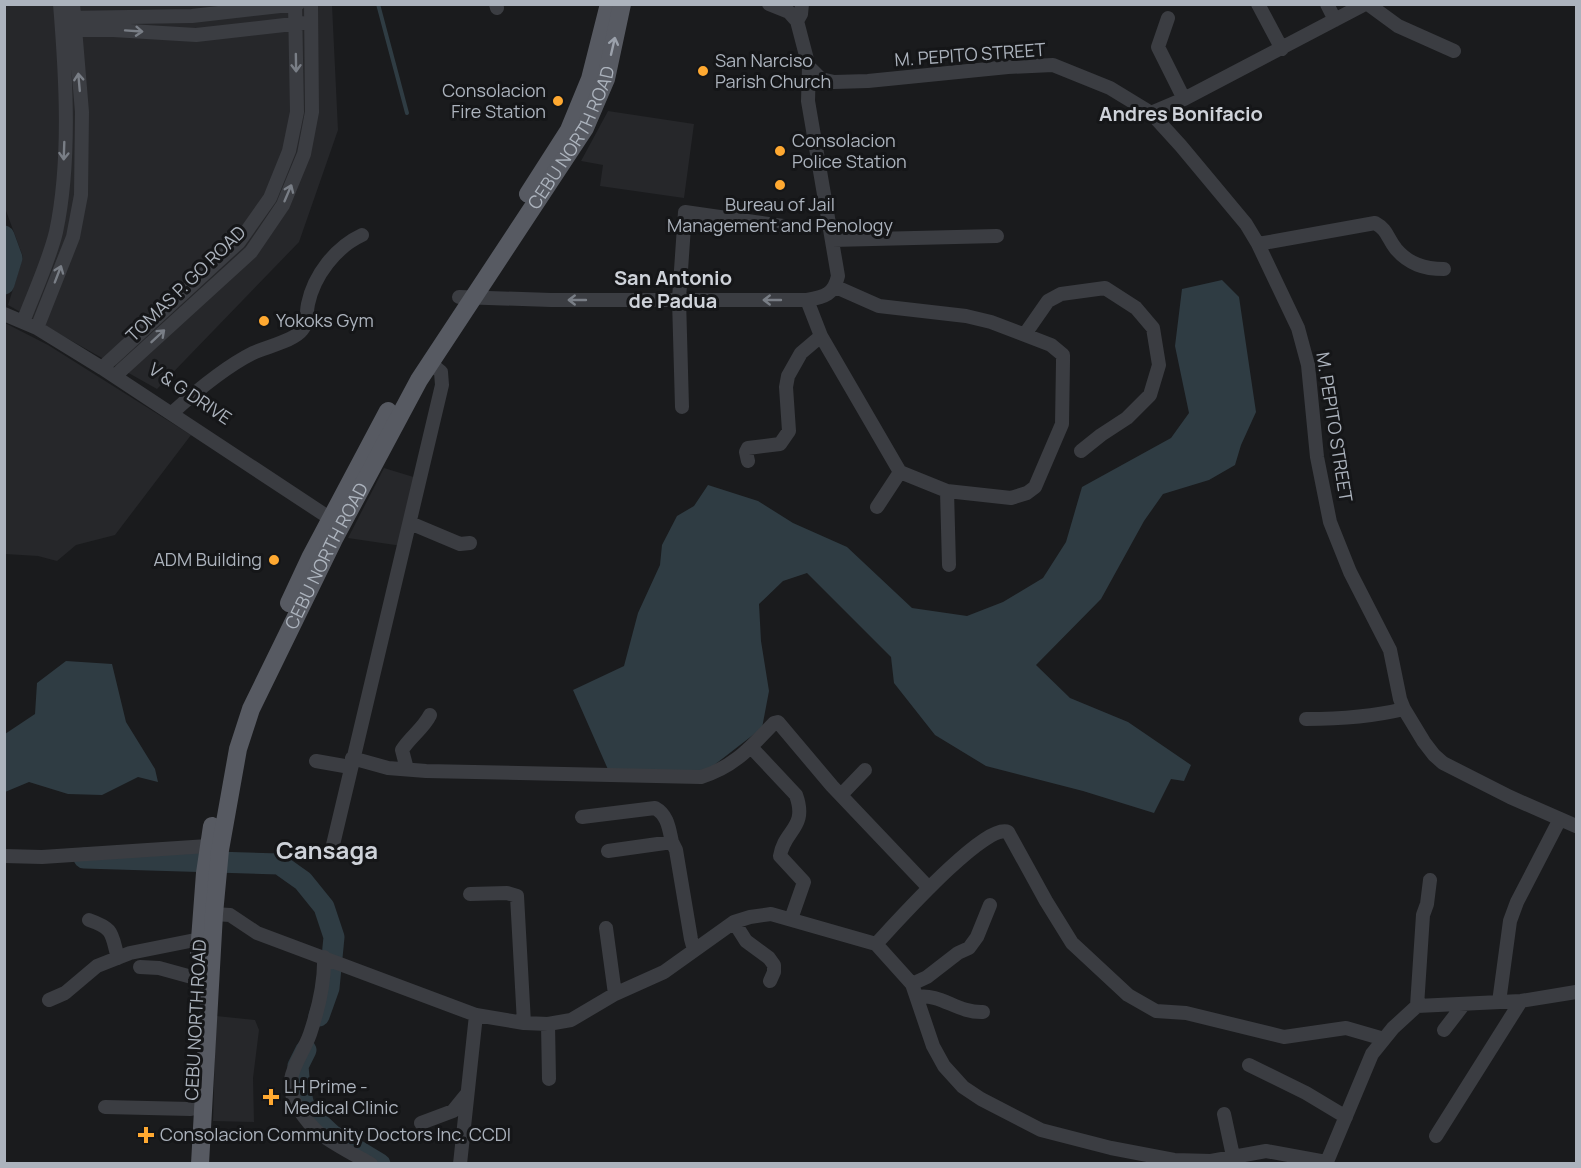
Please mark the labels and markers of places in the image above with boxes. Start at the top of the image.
place label: San Narciso Parish Church [715,48,831,93]
marker: San Narciso Parish Church [696,64,710,78]
place label: Consolacion Fire Station [442,78,546,123]
marker: Consolacion Fire Station [551,94,565,108]
place label: Consolacion Police Station [792,128,907,173]
marker: Consolacion Police Station [773,144,787,158]
marker: Bureau of Jail Management and Penology [773,178,787,192]
place label: Bureau of Jail Management and Penology [667,192,893,237]
place label: Yokoks Gym [276,308,374,332]
marker: Yokoks Gym [257,314,271,328]
place label: ADM Building [153,547,262,571]
marker: ADM Building [267,553,281,567]
place label: LH Prime - Medical Clinic [284,1074,398,1119]
marker: LH Prime - Medical Clinic [262,1088,280,1106]
place label: Consolacion Community Doctors Inc. CCDI [160,1122,511,1146]
marker: Consolacion Community Doctors Inc. CCDI [137,1126,155,1144]

